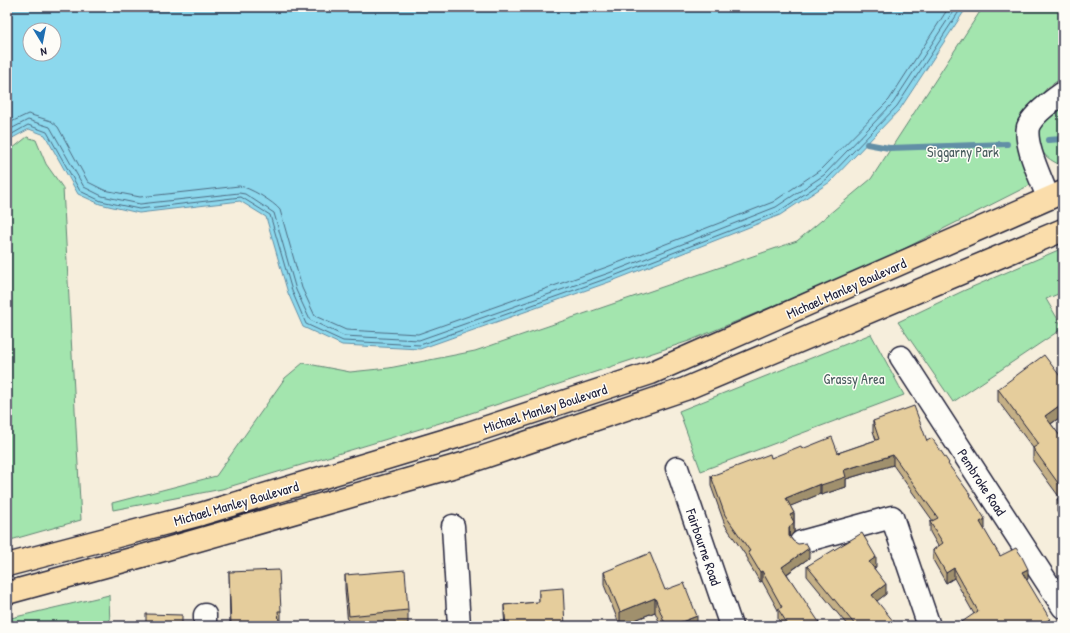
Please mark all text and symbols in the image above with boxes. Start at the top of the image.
north arrow [22,22,62,62]
text: N [39,44,48,59]
park label: Siggarny Park [927,142,999,162]
street label: Michael Manley Boulevard [783,253,910,324]
park label: Grassy Area [824,369,885,389]
street label: Michael Manley Boulevard [481,379,610,438]
street label: Pembroke Road [953,445,1011,520]
street label: Michael Manley Boulevard [171,476,301,531]
street label: Fairbourne Road [682,505,726,588]

